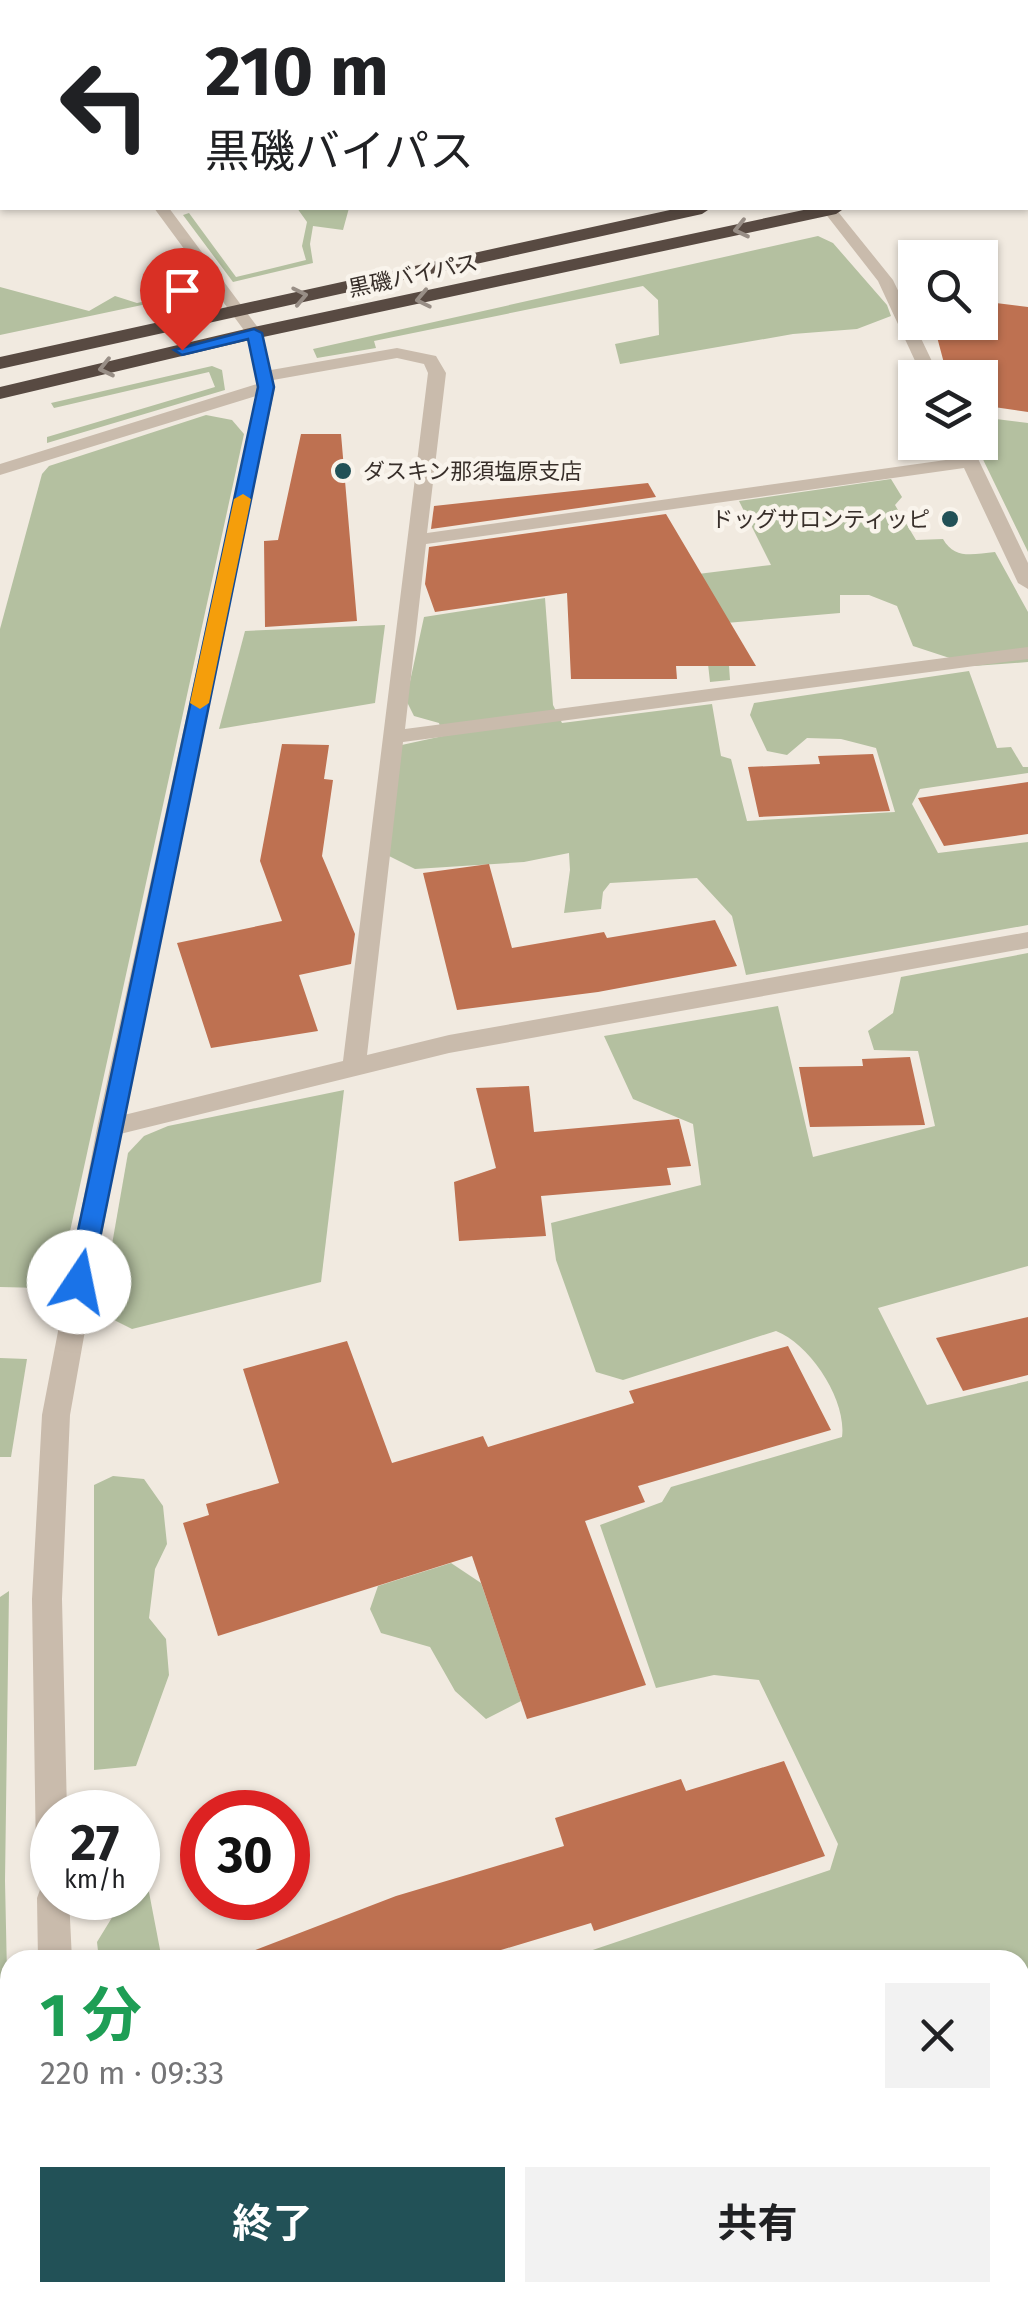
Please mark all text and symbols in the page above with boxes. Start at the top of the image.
text: 210 m [205,30,389,114]
icon: left [40,40,170,170]
text: 黒磯バイパス [205,125,474,179]
one-way arrow [733,217,750,238]
map controls [898,240,998,460]
button: search [898,240,998,340]
pin [140,248,225,351]
street label: 黒磯バイパス [346,249,480,302]
icon: arrive [155,263,210,318]
one-way arrow [291,287,308,308]
one-way arrow [415,287,432,308]
one-way arrow [98,356,115,377]
button: layers [898,360,998,460]
place label: ダスキン那須塩原支店 [363,458,582,485]
marker: ダスキン那須塩原支店 [332,460,354,482]
place label: ドッグサロンティッピ [711,506,930,533]
marker: ドッグサロンティッピ [939,508,961,530]
position arrow [27,1230,131,1334]
speed limit sign: 30 [180,1790,310,1920]
text: 27 [71,1813,119,1873]
text: km/h [64,1865,126,1895]
text: 1 分 [40,1980,142,2052]
button: close [885,1983,990,2088]
text: 220 m · 09:33 [40,2054,224,2092]
button: 終了 [40,2167,505,2282]
button: 共有 [525,2167,990,2282]

